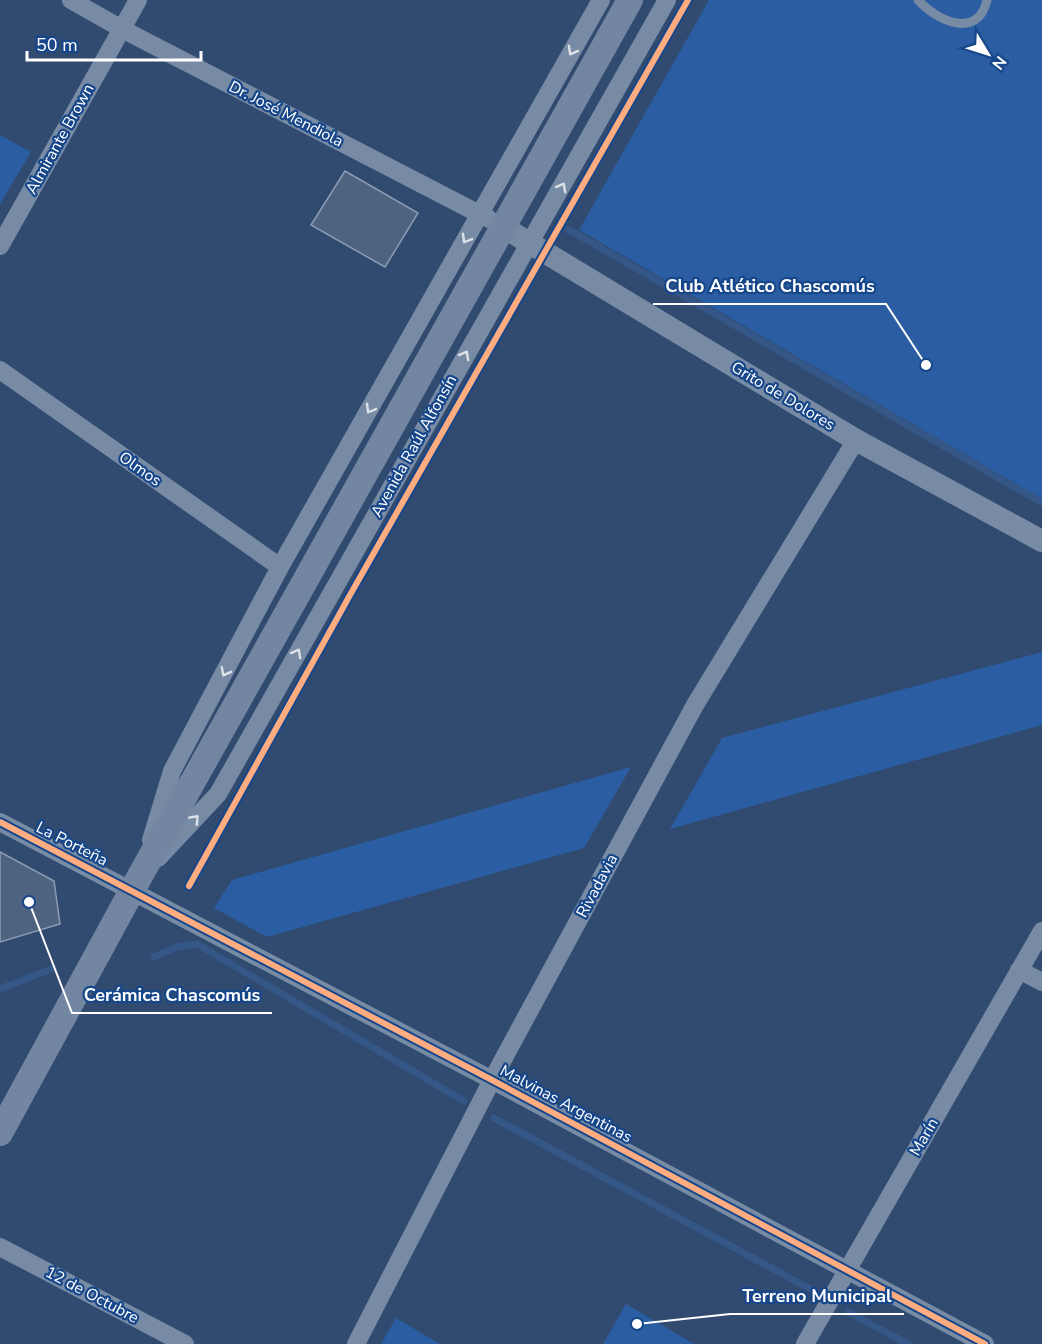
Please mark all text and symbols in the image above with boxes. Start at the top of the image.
scale bar [27,24,201,62]
north arrow [958,24,1018,84]
text: 50 m [36,33,78,57]
one-way arrow [568,45,579,55]
text: N [987,51,1011,74]
street label: Dr. José Mendiola [225,76,347,152]
street label: Almirante Brown [21,80,99,198]
one-way arrow [555,182,566,193]
one-way arrow [462,233,474,243]
callout: Club Atlético Chascomús [653,268,886,304]
text: Club Atlético Chascomús [665,274,875,298]
one-way arrow [457,351,469,361]
street label: Grito de Dolores [727,356,839,436]
street label: Avenida Raúl Alfonsín [366,371,462,521]
one-way arrow [366,403,377,413]
street label: Olmos [114,446,166,492]
one-way arrow [290,649,301,660]
one-way arrow [221,665,232,676]
one-way arrow [188,815,199,825]
street label: La Porteña [32,817,112,871]
street label: Rivadavia [571,850,623,922]
callout: Cerámica Chascomús [72,977,272,1013]
text: Cerámica Chascomús [84,983,261,1007]
street label: Malvinas Argentinas [496,1060,636,1148]
street label: Marín [904,1114,944,1160]
street label: 12 de Octubre [41,1261,143,1329]
callout: Terreno Municipal [730,1278,904,1314]
text: Terreno Municipal [742,1284,892,1308]

